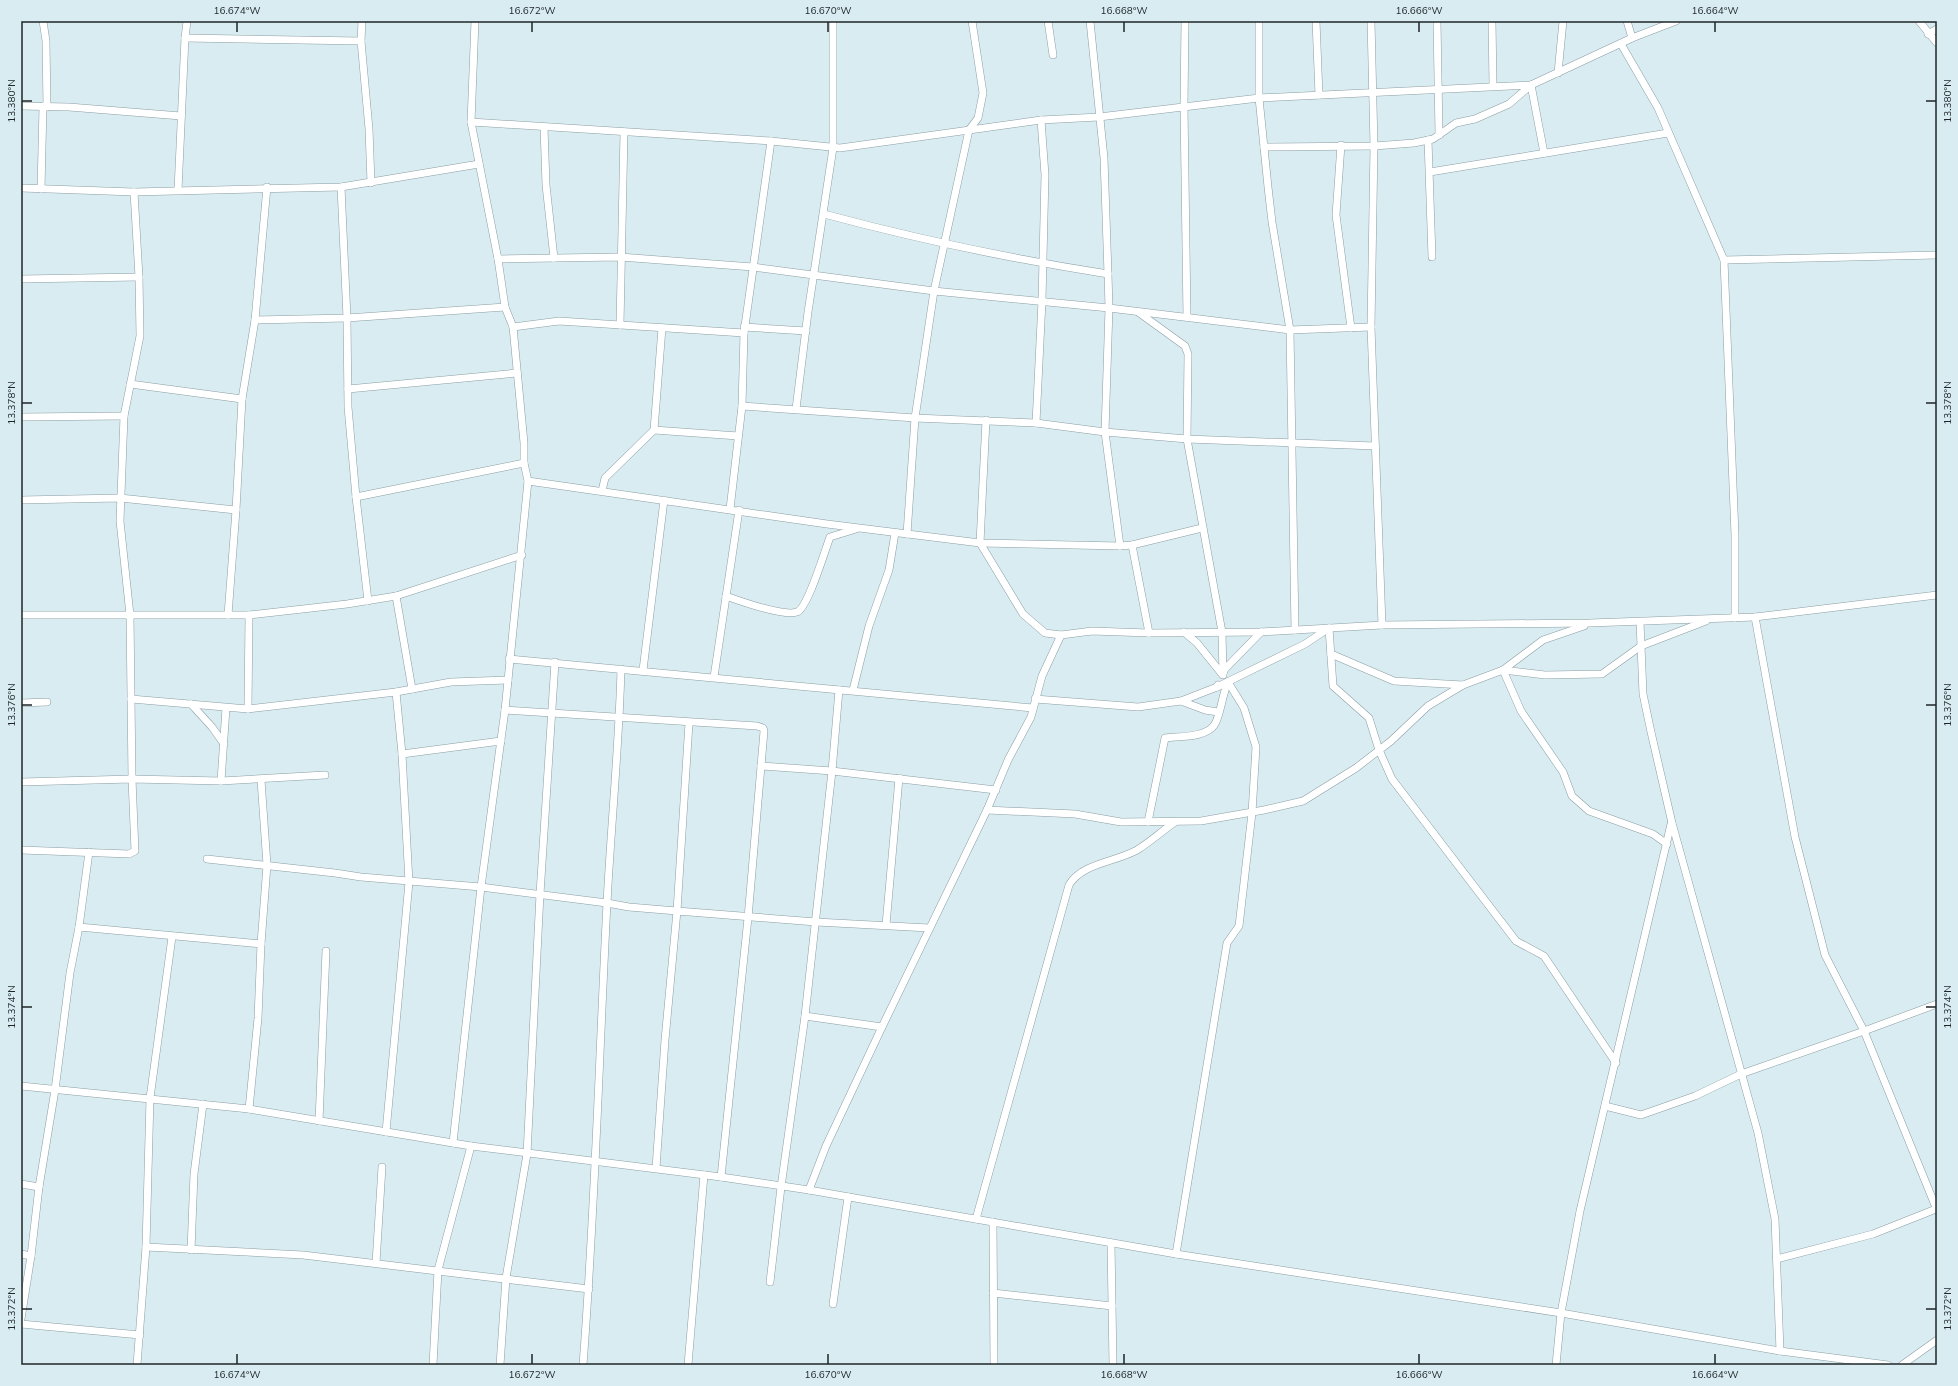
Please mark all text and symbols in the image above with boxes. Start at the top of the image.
text: 16.674°W [213,4,261,18]
text: 16.672°W [508,4,556,18]
text: 16.670°W [804,4,852,18]
text: 16.668°W [1100,4,1148,18]
text: 16.666°W [1395,4,1443,18]
text: 16.664°W [1691,4,1739,18]
text: 13.380°N [5,79,19,123]
text: 13.380°N [1941,79,1955,123]
text: 13.378°N [5,381,19,425]
text: 13.378°N [1941,381,1955,425]
text: 13.376°N [5,683,19,727]
text: 13.376°N [1941,683,1955,727]
text: 13.374°N [5,985,19,1029]
text: 13.374°N [1941,985,1955,1029]
text: 13.372°N [5,1287,19,1331]
text: 13.372°N [1941,1287,1955,1331]
text: 16.674°W [213,1368,261,1382]
text: 16.672°W [508,1368,556,1382]
text: 16.670°W [804,1368,852,1382]
text: 16.668°W [1100,1368,1148,1382]
text: 16.666°W [1395,1368,1443,1382]
text: 16.664°W [1691,1368,1739,1382]

